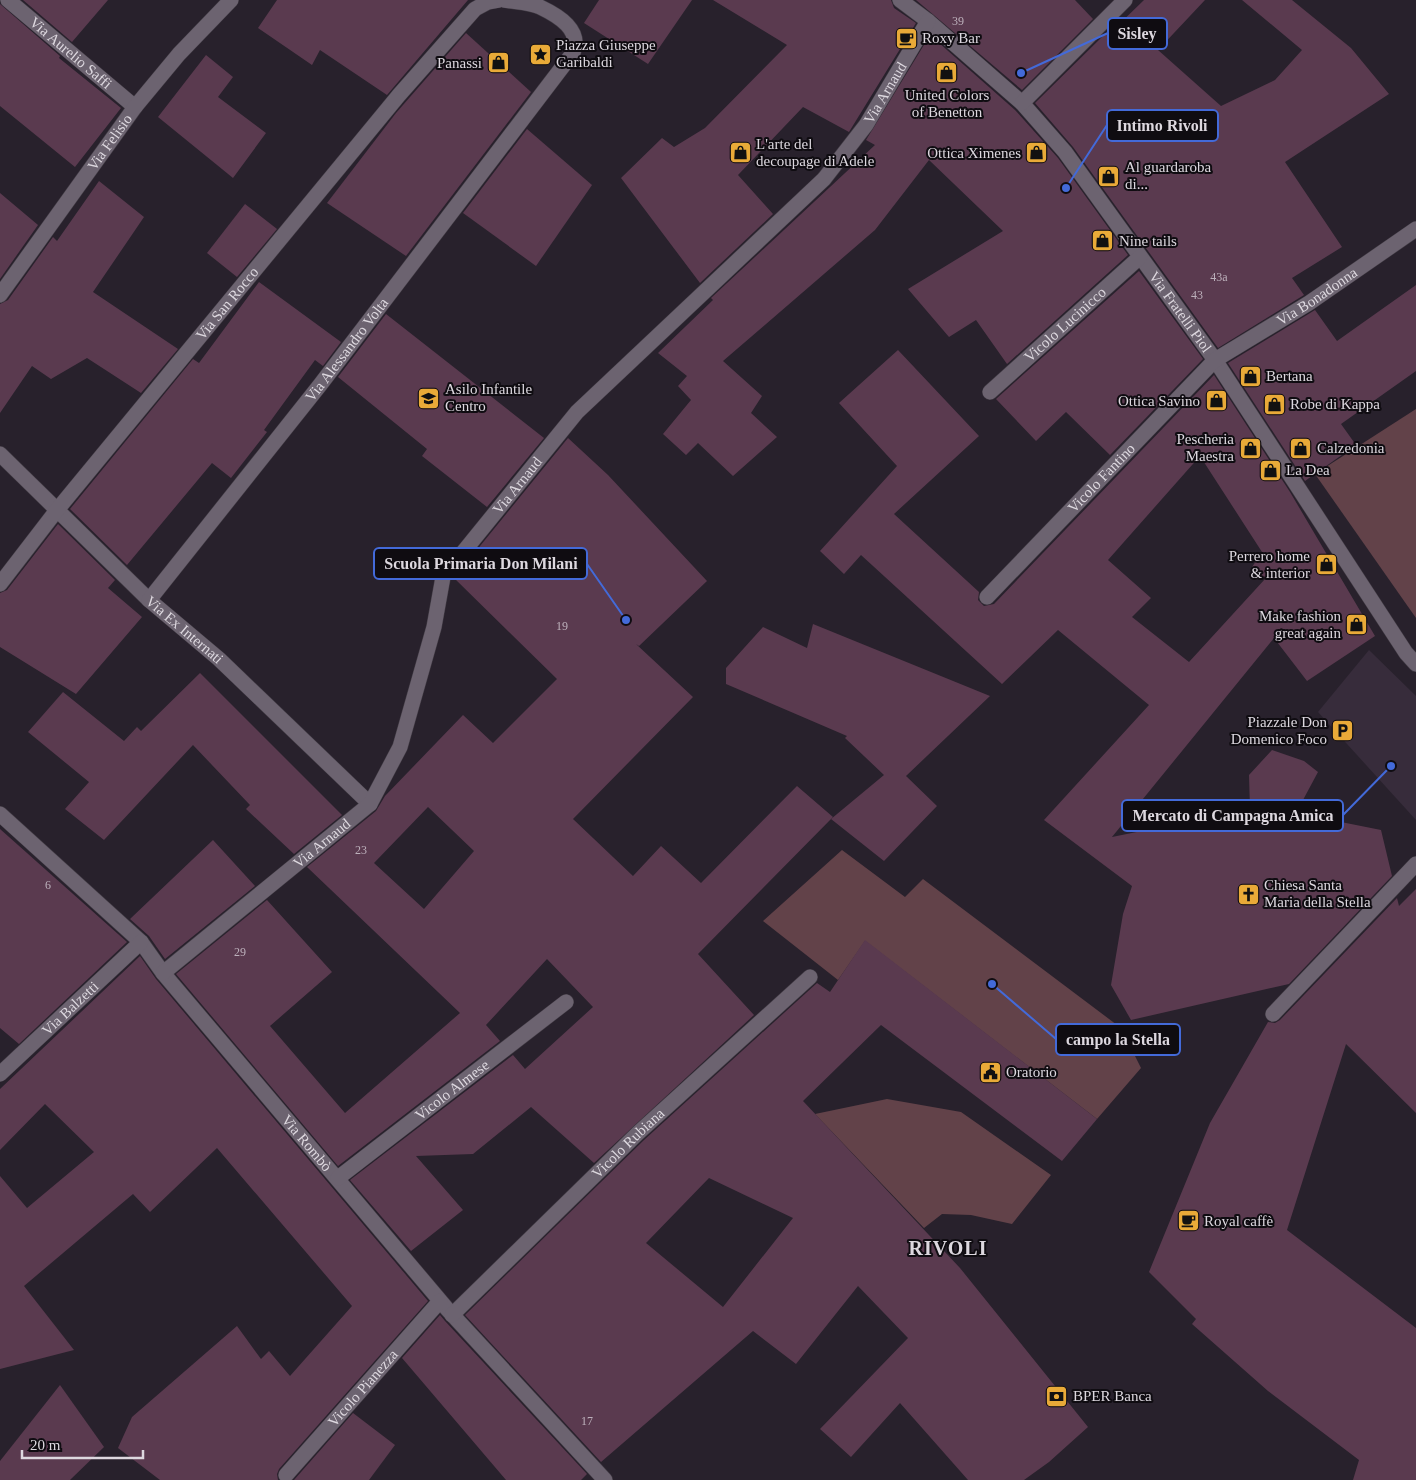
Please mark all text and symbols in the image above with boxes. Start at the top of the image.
street label: Via Aurelio Saffi [26,14,115,92]
house number: 39 [952,14,964,28]
callout: Sisley [1108,18,1167,49]
text: Sisley [1117,25,1157,43]
cafe icon: Roxy Bar [894,26,918,50]
place label: Roxy Bar [922,30,980,46]
place label: Piazza Giuseppe Garibaldi [556,37,656,70]
place icon: Piazza Giuseppe Garibaldi [528,42,552,66]
shop icon: Panassi [486,51,510,75]
place label: Panassi [437,55,482,71]
street label: Via Arnaud [861,59,910,127]
shop icon: United Colors of Benetton [935,60,959,84]
place label: United Colors of Benetton [905,87,989,120]
callout: Intimo Rivoli [1107,110,1218,141]
street label: Via Felisio [84,111,135,174]
text: Intimo Rivoli [1116,117,1208,134]
place label: L'arte del decoupage di Adele [756,136,875,169]
shop icon: L'arte del decoupage di Adele [728,141,752,165]
shop icon: Ottica Ximenes [1025,141,1049,165]
place label: Ottica Ximenes [927,145,1021,161]
place label: Al guardaroba di... [1125,159,1212,192]
shop icon: Al guardaroba di... [1097,164,1121,188]
shop icon: Nine tails [1091,229,1115,253]
place label: Nine tails [1119,233,1177,249]
street label: Via San Rocco [193,264,262,343]
street label: Via Bonadonna [1274,264,1360,329]
street label: Via Fratelli Piol [1146,268,1215,355]
house number: 43a [1210,270,1228,284]
street label: Vicolo Lucinicco [1021,284,1109,365]
house number: 43 [1191,288,1203,302]
street label: Via Alessandro Volta [302,294,392,405]
shop icon: Bertana [1238,364,1262,388]
place label: Bertana [1266,368,1313,384]
place label: Asilo Infantile Centro [445,381,532,414]
school or university icon: Asilo Infantile Centro [417,386,441,410]
shop icon: Ottica Savino [1204,389,1228,413]
shop icon: Robe di Kappa [1262,392,1286,416]
place label: Ottica Savino [1118,393,1200,409]
place label: Robe di Kappa [1290,396,1380,412]
place label: Pescheria Maestra [1177,431,1234,464]
shop icon: Pescheria Maestra [1238,436,1262,460]
shop icon: Calzedonia [1289,436,1313,460]
street label: Vicolo Fantino [1065,440,1138,516]
place label: Calzedonia [1317,440,1385,456]
street label: Via Arnaud [489,453,545,517]
shop icon: La Dea [1258,458,1282,482]
place label: La Dea [1286,462,1330,478]
callout: Scuola Primaria Don Milani [374,548,587,579]
place label: Perrero home & interior [1229,548,1310,581]
shop icon: Perrero home & interior [1314,553,1338,577]
text: Scuola Primaria Don Milani [384,555,578,572]
street label: Via Ex Internati [143,593,227,667]
place label: Make fashion great again [1259,608,1341,641]
shop icon: Make fashion great again [1345,613,1369,637]
house number: 19 [556,619,568,633]
place label: Piazzale Don Domenico Foco [1231,714,1327,747]
parking icon: Piazzale Don Domenico Foco [1331,719,1355,743]
callout: Mercato di Campagna Amica [1122,800,1343,831]
text: Mercato di Campagna Amica [1132,807,1334,825]
street label: Via Arnaud [290,815,354,871]
house number: 23 [355,843,367,857]
place label: Chiesa Santa Maria della Stella [1264,877,1371,910]
house number: 6 [45,878,51,892]
church icon: Chiesa Santa Maria della Stella [1236,882,1260,906]
house number: 29 [234,945,246,959]
street label: Via Balzetti [39,978,102,1039]
callout: campo la Stella [1056,1024,1180,1055]
text: campo la Stella [1066,1031,1170,1049]
street label: Vicolo Almese [412,1056,492,1123]
public building icon: Oratorio [978,1060,1002,1084]
place label: Oratorio [1006,1064,1057,1080]
street label: Vicolo Rubiana [589,1105,668,1181]
street label: Via Rombò [278,1112,335,1174]
cafe icon: Royal caffè [1176,1209,1200,1233]
place label: Royal caffè [1204,1213,1274,1229]
district label: RIVOLI [909,1237,987,1259]
street label: Vicolo Pianezza [325,1346,401,1430]
bank icon: BPER Banca [1045,1384,1069,1408]
place label: BPER Banca [1073,1388,1152,1404]
house number: 17 [581,1414,593,1428]
scale bar [22,1428,144,1460]
text: 20 m [30,1437,61,1453]

